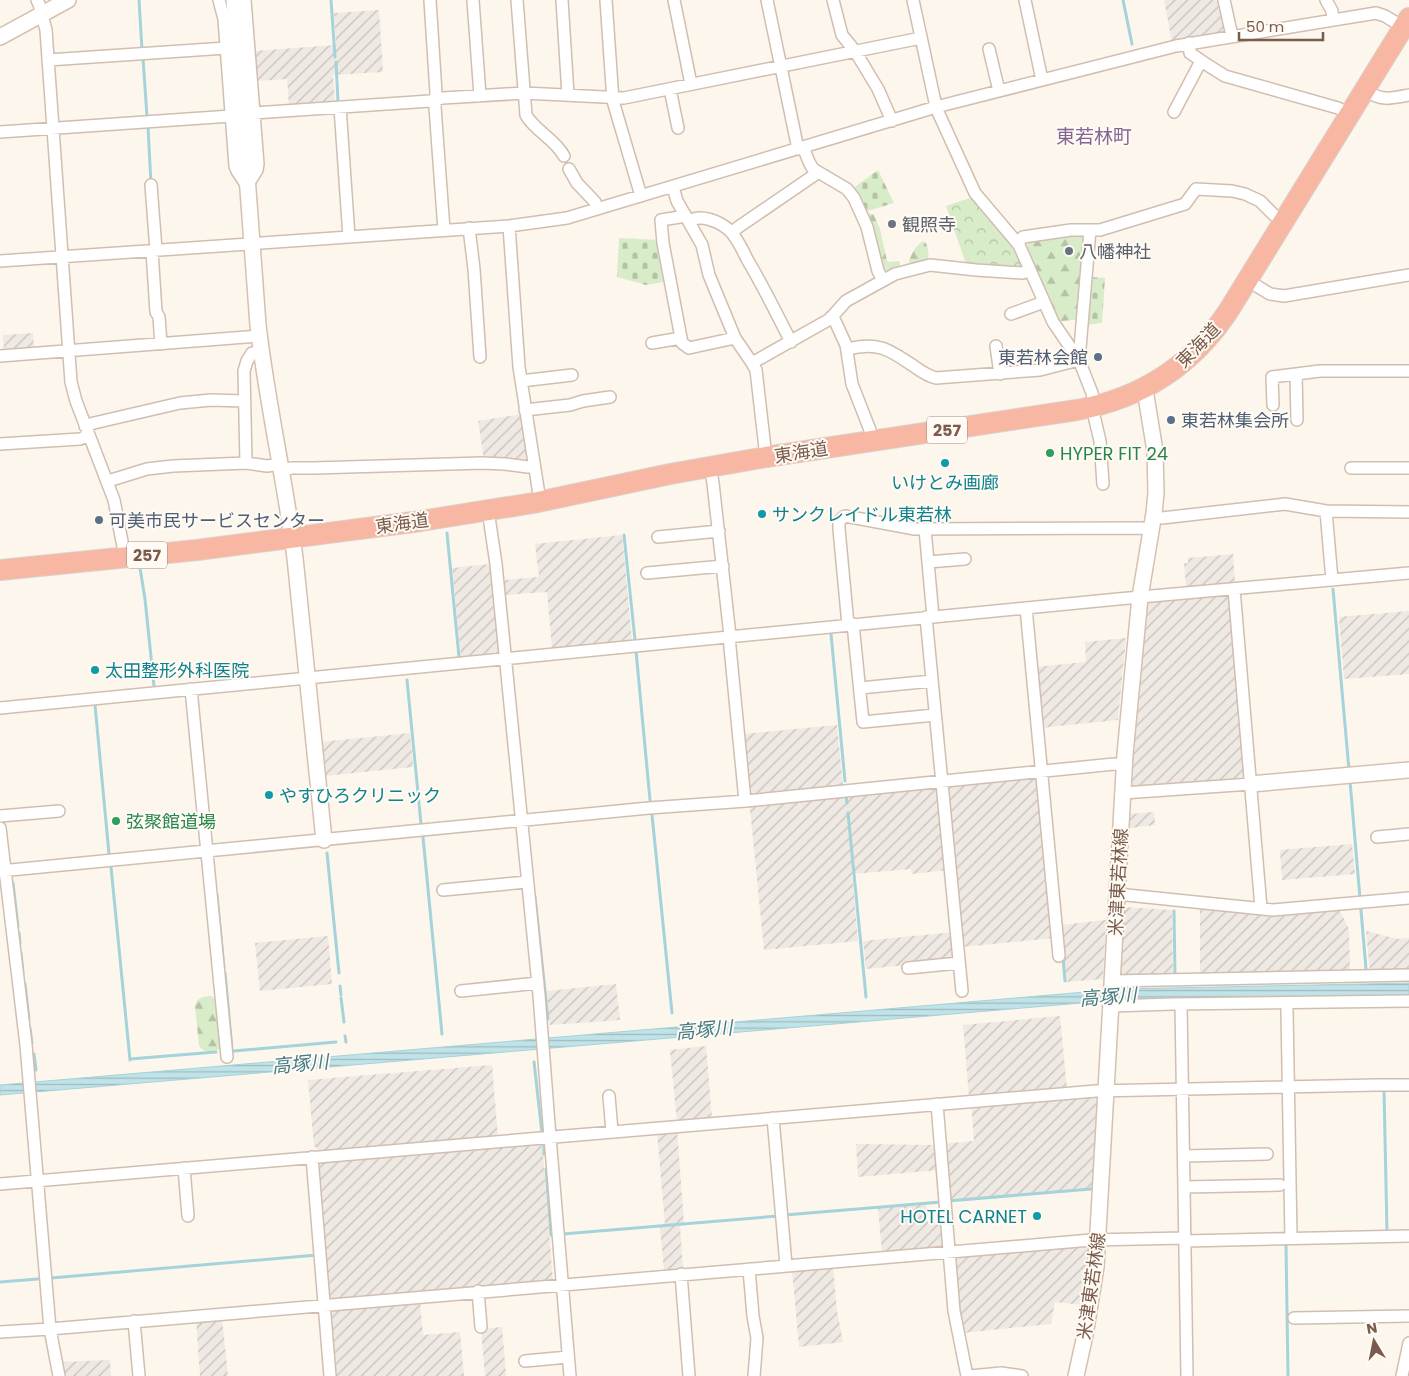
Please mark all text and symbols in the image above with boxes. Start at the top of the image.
scale bar [1239,10,1323,42]
text: 50 m [1246,16,1284,37]
district label: 東若林町 [1056,123,1132,150]
place label: 観照寺 [902,212,956,237]
marker: 観照寺 [886,218,898,230]
place label: 八幡神社 [1079,239,1151,264]
marker: 八幡神社 [1063,245,1075,257]
street label: 東海道 [1170,317,1226,373]
place label: 東若林会館 [998,345,1088,370]
marker: 東若林会館 [1092,351,1104,363]
place label: 東若林集会所 [1181,408,1289,433]
marker: 東若林集会所 [1165,414,1177,426]
road number: 257 [927,416,967,444]
street label: 東海道 [772,435,830,469]
place label: HYPER FIT 24 [1060,441,1168,466]
marker: HYPER FIT 24 [1044,447,1056,459]
marker: いけとみ画廊 [939,457,951,469]
place label: いけとみ画廊 [891,470,999,495]
place label: サンクレイドル東若林 [772,502,952,527]
street label: 東海道 [374,507,430,539]
place label: 可美市民サービスセンター [109,508,325,533]
marker: サンクレイドル東若林 [756,508,768,520]
marker: 可美市民サービスセンター [93,514,105,526]
road number: 257 [127,542,167,568]
place label: 太田整形外科医院 [105,658,249,683]
marker: 太田整形外科医院 [89,664,101,676]
place label: やすひろクリニック [279,783,441,808]
marker: やすひろクリニック [263,789,275,801]
place label: 弦聚館道場 [126,809,216,834]
marker: 弦聚館道場 [110,815,122,827]
street label: 米津東若林線 [1103,827,1133,937]
water label: 高塚川 [1079,981,1139,1012]
water label: 高塚川 [674,1014,736,1046]
water label: 高塚川 [270,1048,332,1080]
place label: HOTEL CARNET [900,1204,1027,1229]
marker: HOTEL CARNET [1031,1210,1043,1222]
street label: 米津東若林線 [1071,1231,1111,1341]
north arrow [1349,1316,1399,1366]
text: N [1365,1317,1379,1339]

